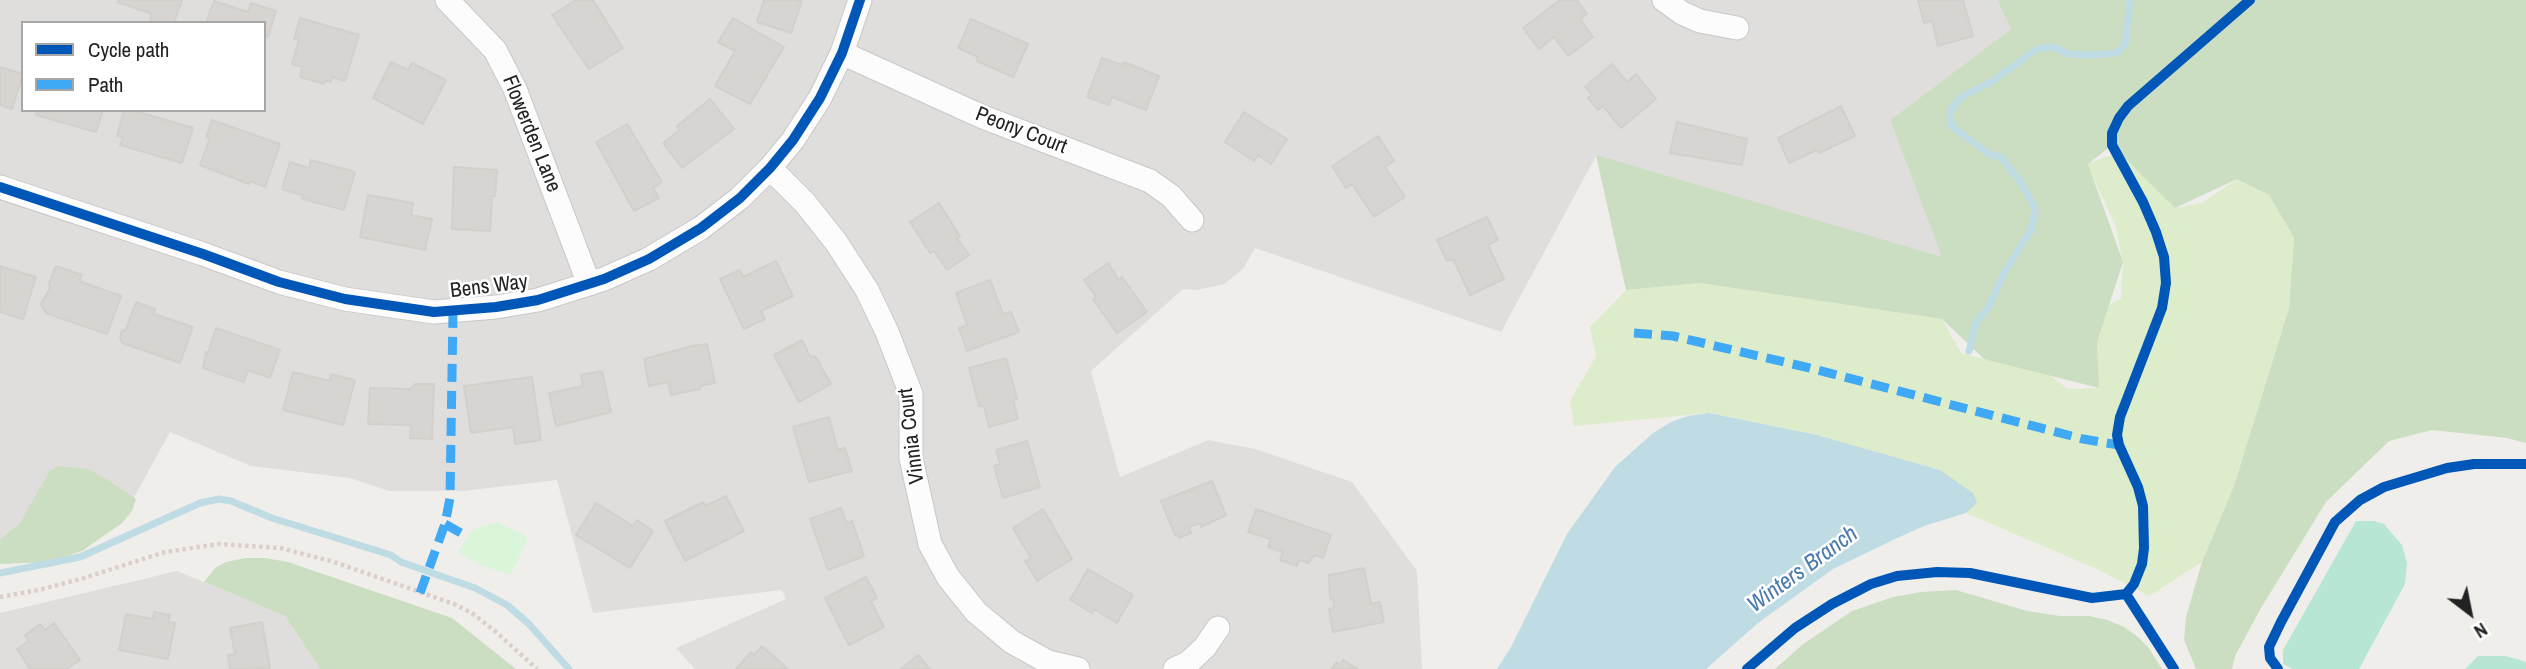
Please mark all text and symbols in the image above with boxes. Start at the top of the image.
legend [21,21,266,112]
text: Cycle path [88,35,169,64]
text: Path [88,70,123,99]
street label: Flowerden Lane [496,72,566,196]
street label: Peony Court [972,102,1070,160]
street label: Bens Way [449,270,529,304]
street label: Vinnia Court [894,387,930,485]
water label: Winters Branch [1742,521,1864,619]
north arrow [2435,578,2505,648]
text: N [2469,617,2493,645]

